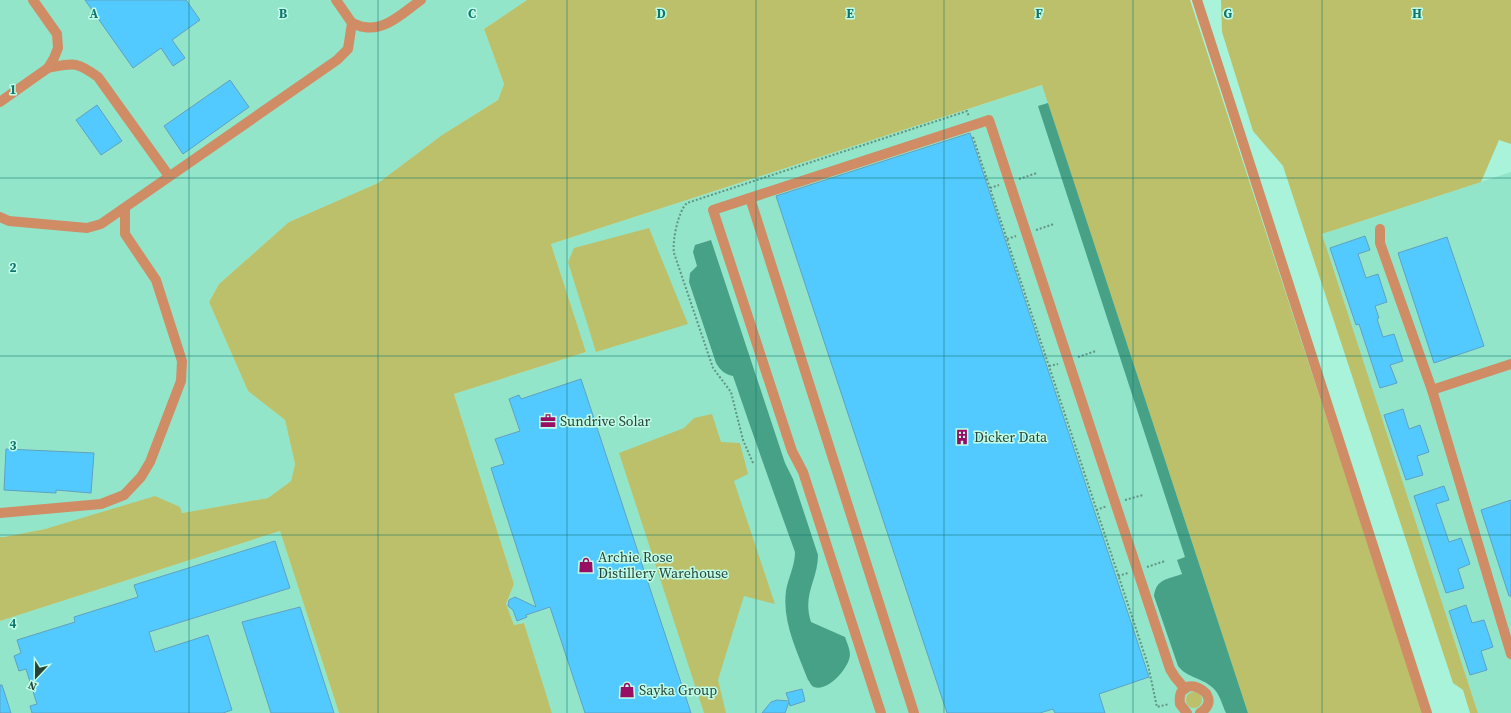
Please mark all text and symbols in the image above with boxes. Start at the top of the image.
text: A [90,5,99,22]
text: B [279,5,288,22]
text: C [468,5,476,22]
text: D [656,5,666,22]
text: E [846,5,854,22]
text: F [1035,5,1043,22]
text: G [1224,5,1233,22]
text: H [1412,5,1422,22]
text: 1 [9,81,17,98]
text: 2 [9,259,17,276]
place label: Sundrive Solar [560,411,650,431]
office icon: Sundrive Solar [539,412,557,430]
place label: Dicker Data [974,427,1048,447]
building icon: Dicker Data [953,428,971,446]
text: 3 [9,437,17,454]
place label: Archie Rose Distillery Warehouse [598,547,728,583]
shop icon: Archie Rose Distillery Warehouse [577,556,595,574]
text: 4 [9,615,17,632]
north arrow [16,657,56,697]
text: N [26,677,39,694]
place label: Sayka Group [639,680,717,700]
shop icon: Sayka Group [618,681,636,699]

